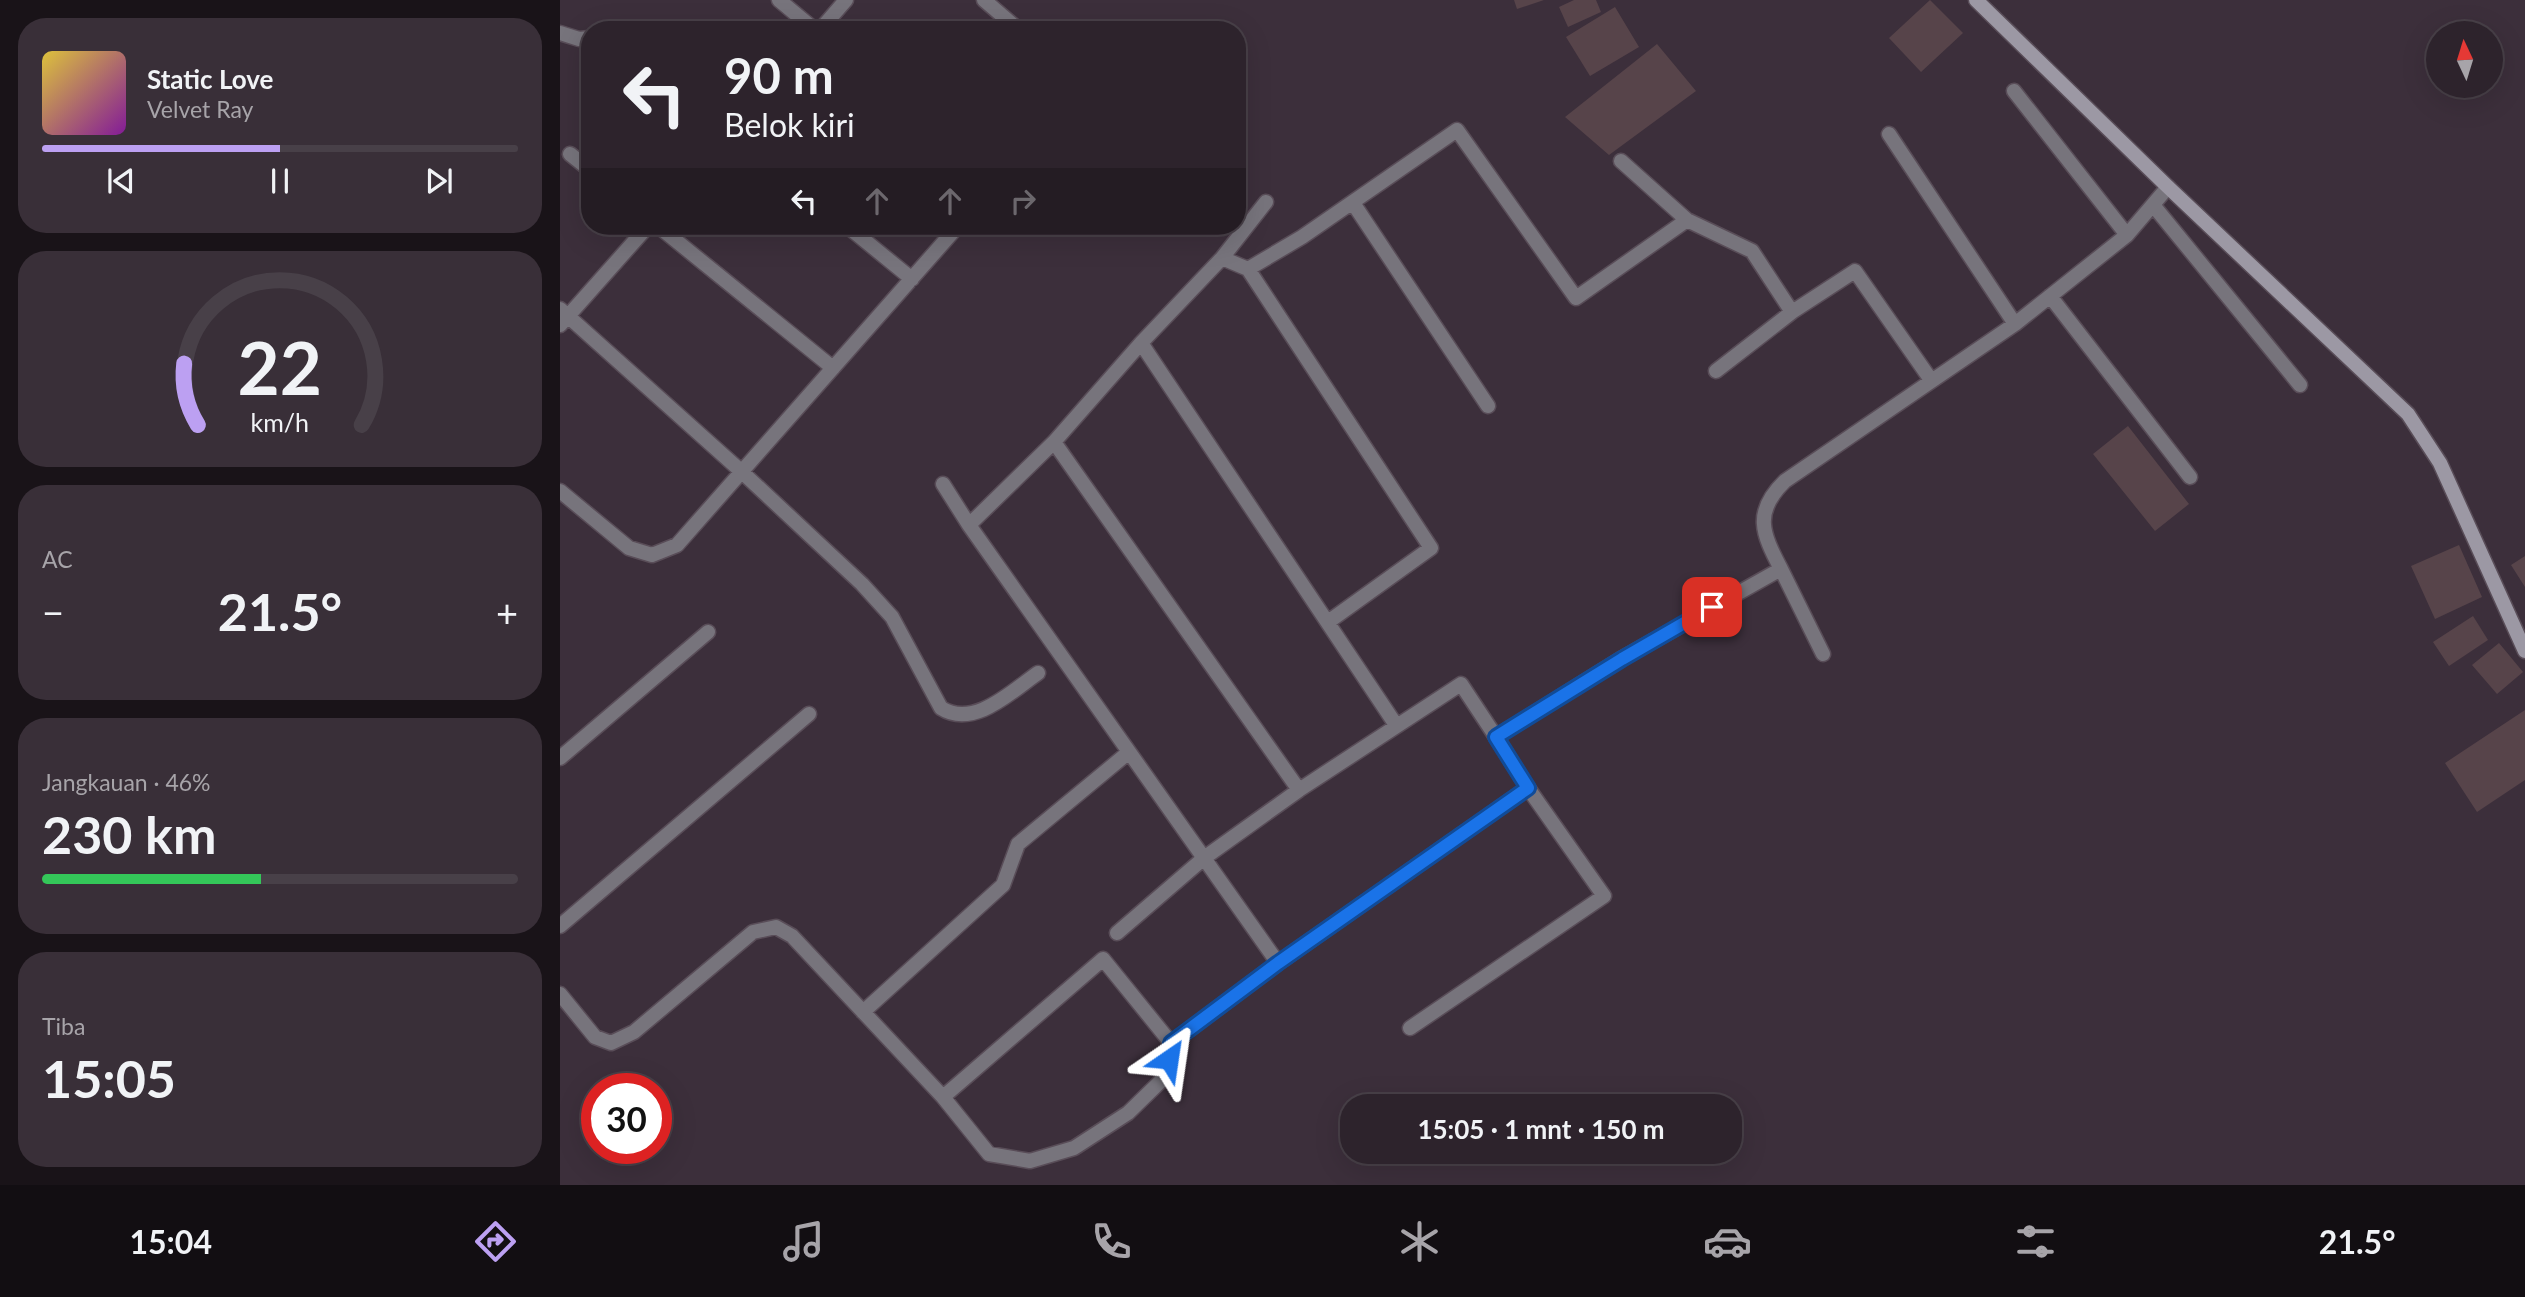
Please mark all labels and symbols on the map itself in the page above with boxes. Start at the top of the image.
north arrow [2426,21,2502,98]
pin [1682,577,1742,637]
position arrow [1132,1022,1206,1096]
speed limit sign: 30 [581,1073,672,1164]

